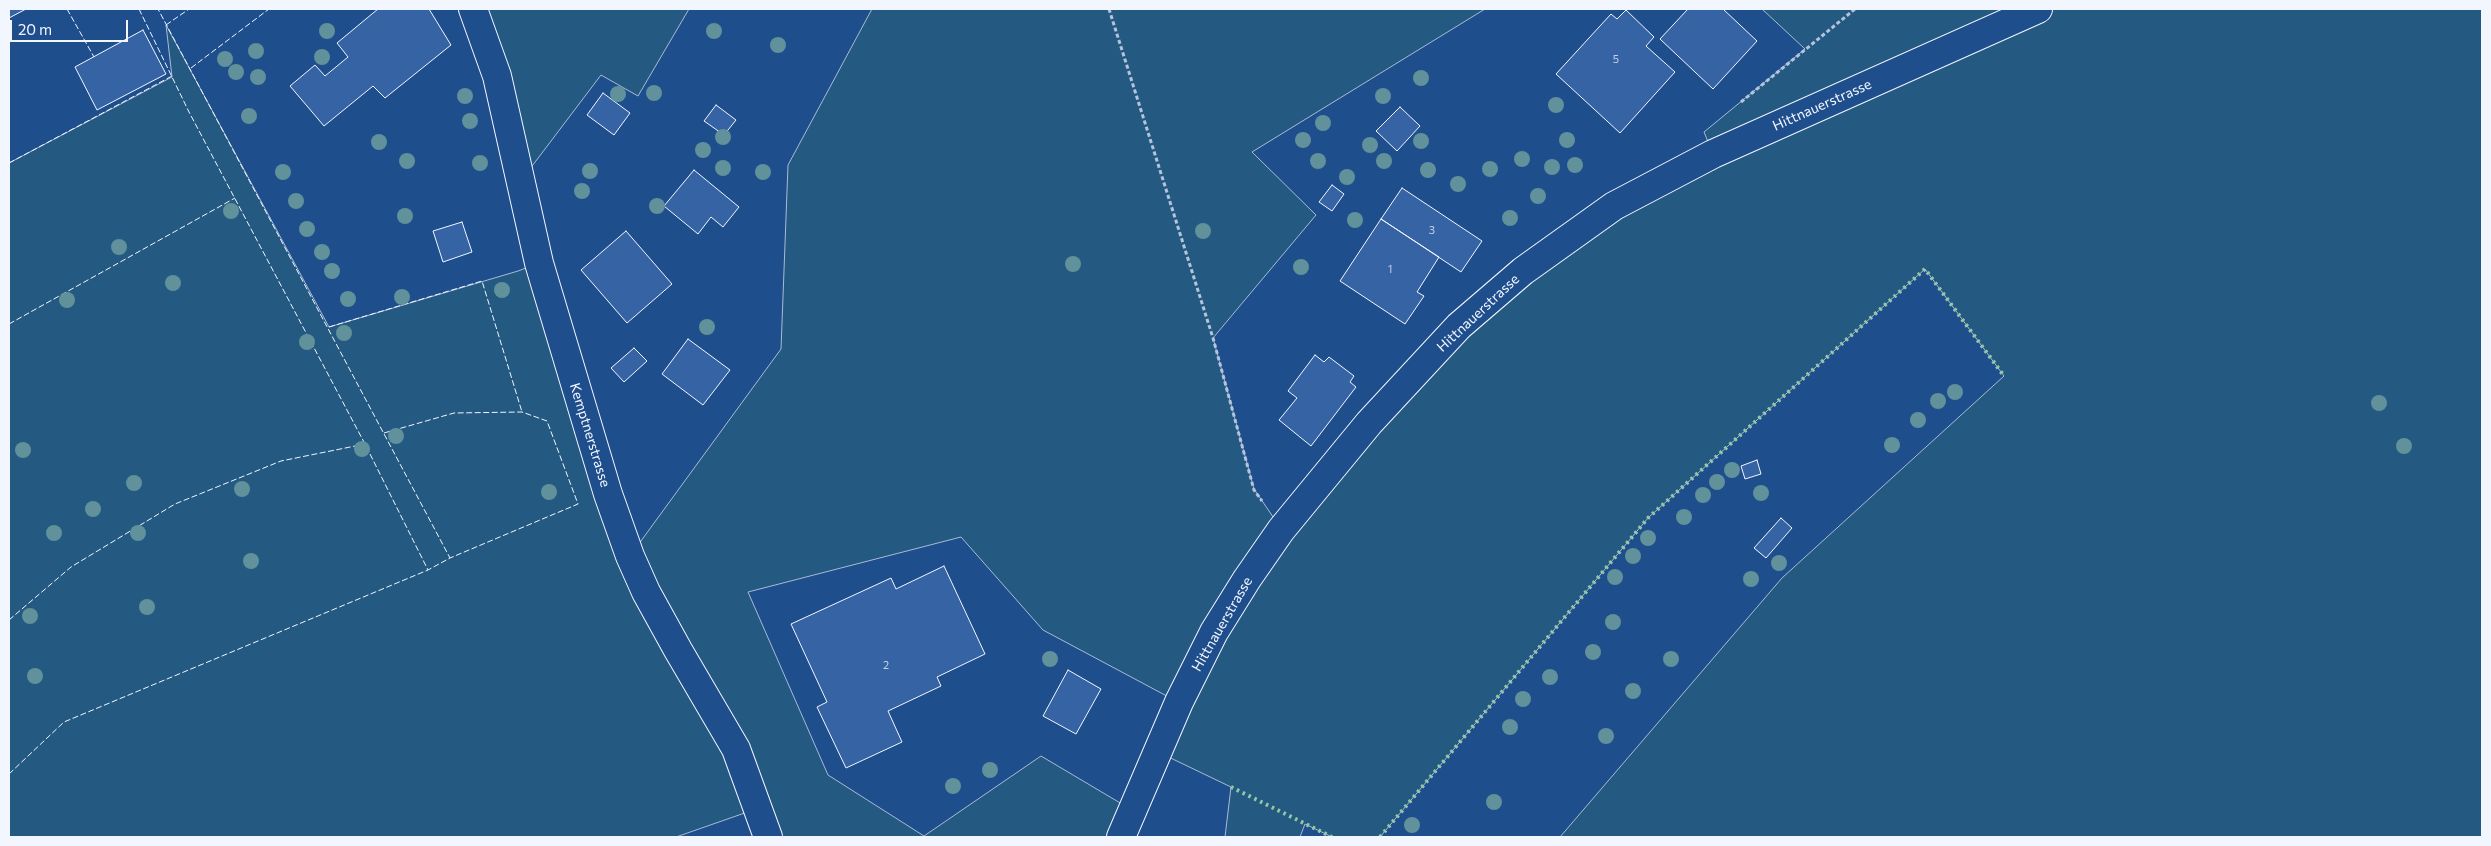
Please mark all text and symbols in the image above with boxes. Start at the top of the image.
scale bar [12,10,130,42]
text: 20 m [18,20,52,38]
house number: 5 [1613,52,1619,66]
street label: Hittnauerstrasse [1770,76,1874,134]
house number: 3 [1429,223,1435,237]
house number: 1 [1388,262,1392,276]
street label: Hittnauerstrasse [1433,271,1523,355]
street label: Kemptnerstrasse [566,381,614,489]
street label: Hittnauerstrasse [1188,574,1256,674]
house number: 2 [883,658,889,672]

